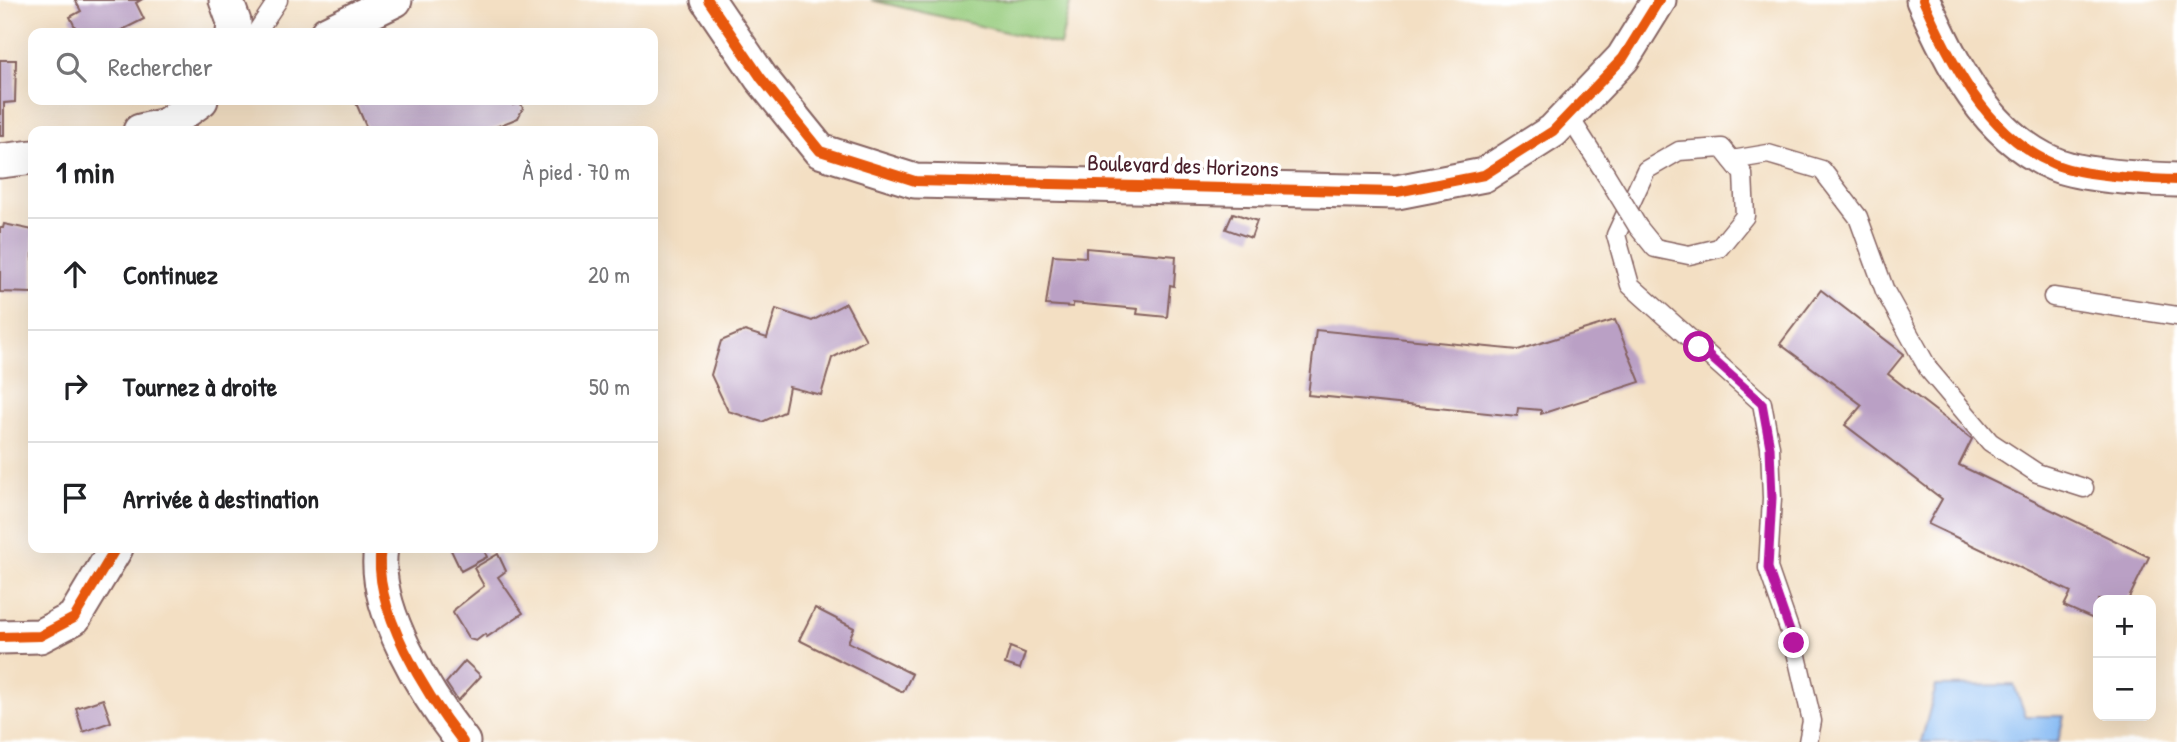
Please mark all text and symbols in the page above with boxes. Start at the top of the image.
search box [28,28,658,105]
icon: search [52,48,90,86]
text: Rechercher [108,49,213,84]
street label: Boulevard des Horizons [1087,146,1279,184]
text: 1 min [56,152,114,192]
text: À pied · 70 m [523,156,630,187]
icon: ahead [56,255,94,293]
text: Continuez [123,257,218,292]
text: 20 m [588,259,630,290]
route start [1683,331,1714,362]
icon: right [56,367,94,405]
text: Tournez à droite [123,369,277,404]
text: 50 m [589,371,630,402]
icon: arrive [56,479,94,517]
text: Arrivée à destination [123,481,319,516]
map controls [2093,595,2156,721]
button: + [2093,595,2156,658]
route end [1778,627,1809,658]
button: − [2093,658,2156,721]

